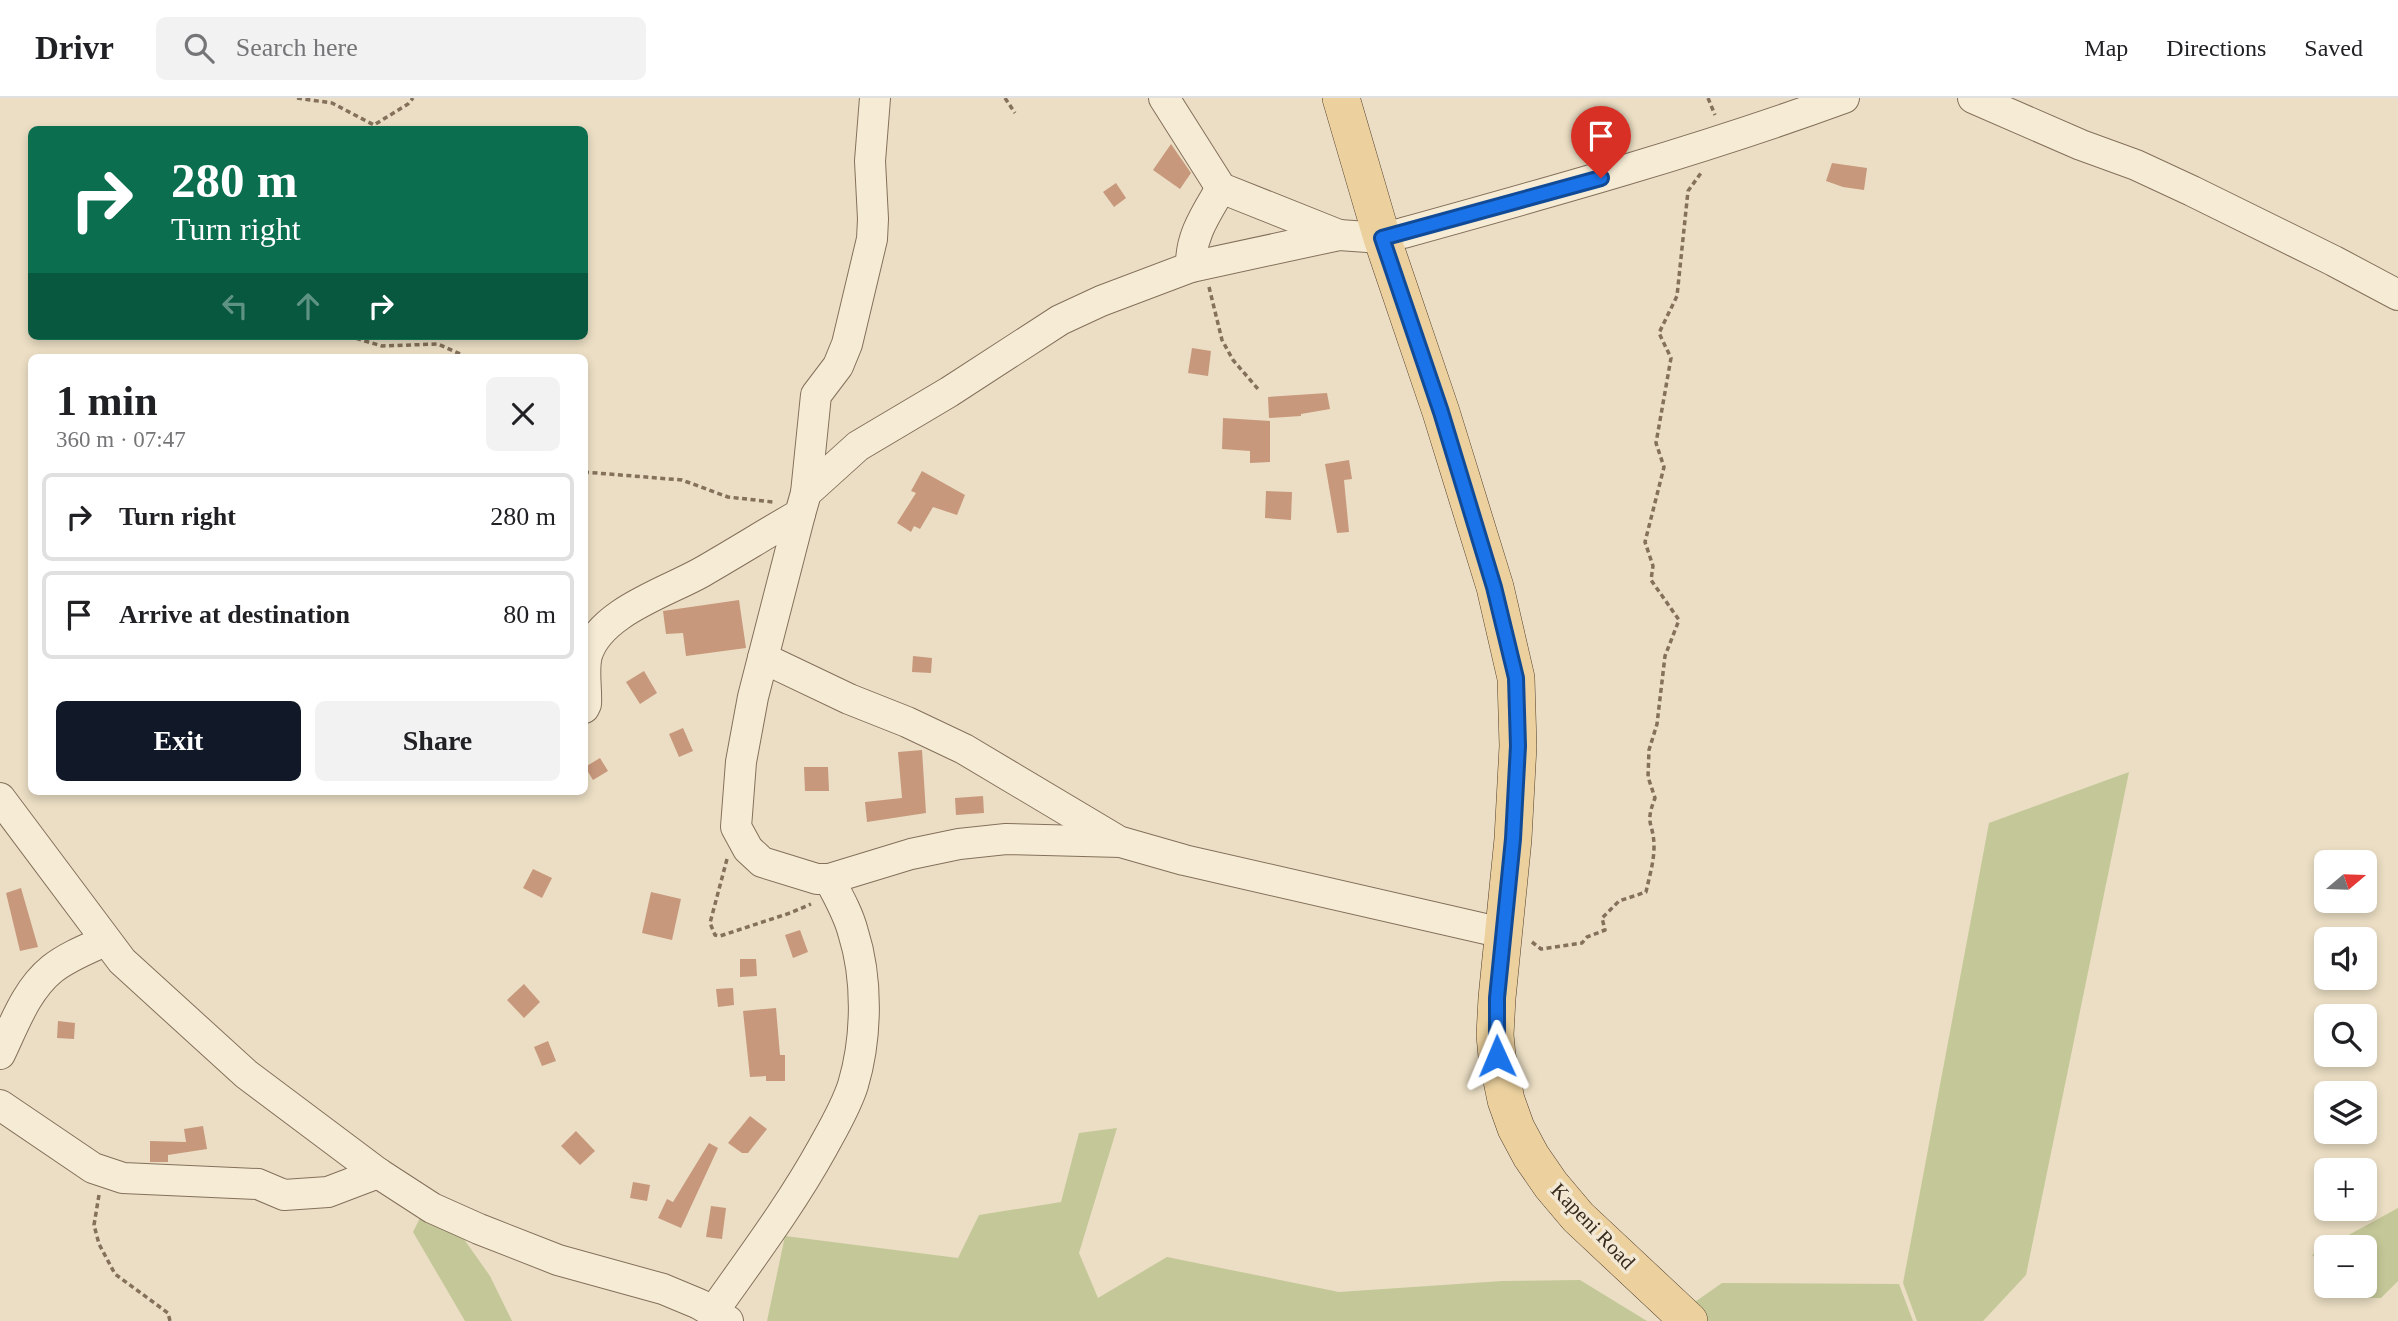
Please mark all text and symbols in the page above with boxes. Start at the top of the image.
search box [156,17,646,80]
icon: search [180,29,218,67]
text: Drivr [35,30,114,66]
text: Search here [236,33,358,62]
text: Map [2084,35,2128,61]
text: Directions [2166,35,2266,61]
text: Saved [2304,35,2363,61]
pin [1571,106,1631,178]
icon: arrive [1582,117,1620,155]
text: 280 m [171,153,298,208]
icon: right [56,154,147,245]
text: Turn right [171,211,301,247]
icon: left [216,287,254,325]
icon: ahead [289,287,327,325]
icon: right [362,287,400,325]
button: close [486,377,560,451]
text: 1 min [56,378,158,424]
text: 360 m · 07:47 [56,427,186,452]
icon: right [60,498,98,536]
text: Turn right [119,502,236,531]
text: 280 m [490,502,556,531]
icon: arrive [60,596,98,634]
text: Arrive at destination [119,600,350,629]
text: 80 m [503,600,556,629]
button: Exit [56,701,301,781]
button: Share [315,701,560,781]
north arrow [2314,850,2376,914]
map controls [2314,850,2377,1298]
button: sound [2314,927,2377,990]
button: search [2314,1004,2377,1067]
position arrow [1460,1019,1534,1093]
button: layers [2314,1081,2377,1144]
button: + [2314,1158,2377,1221]
street label: Kapeni Road [1546,1178,1640,1274]
button: − [2314,1235,2377,1298]

